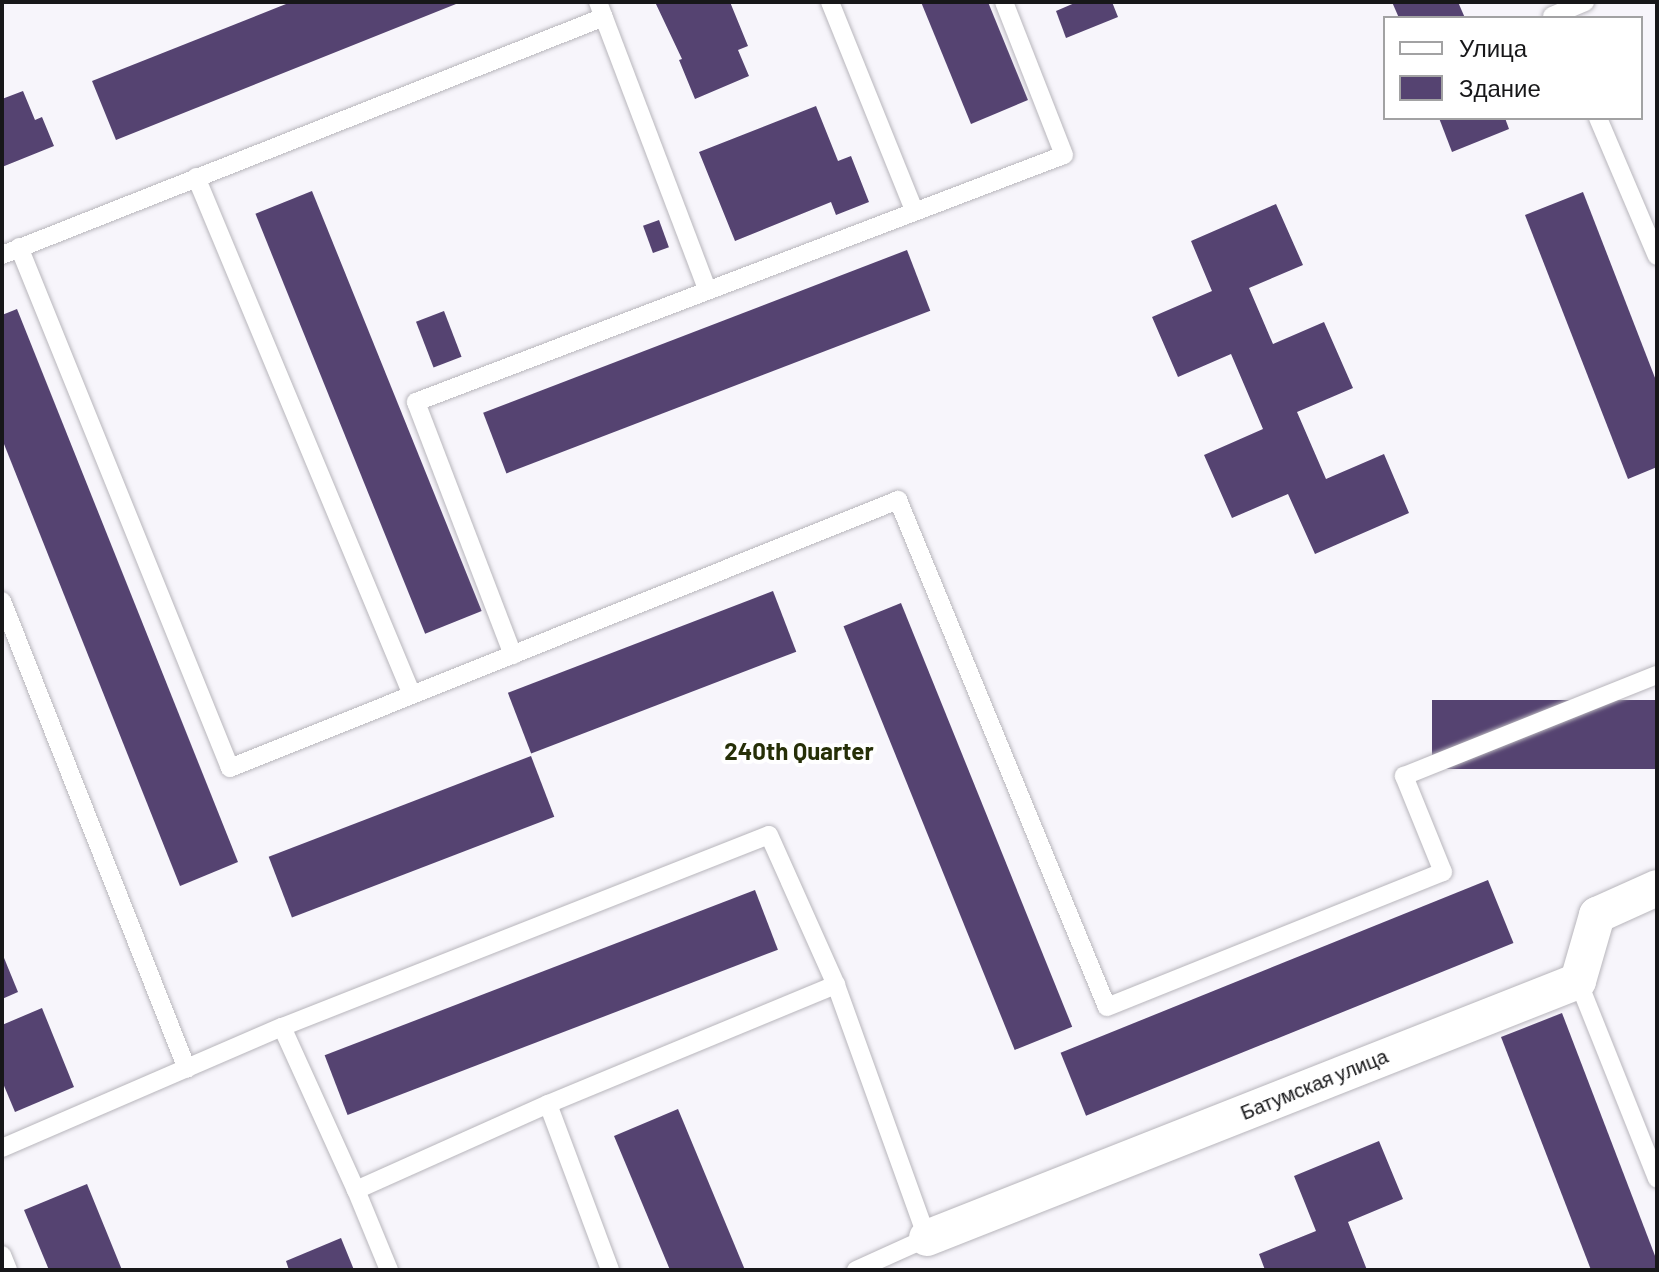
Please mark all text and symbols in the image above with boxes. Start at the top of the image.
legend [1383,16,1643,120]
text: Улица [1459,33,1527,62]
text: Здание [1459,73,1541,102]
district label: 240th Quarter [724,737,874,765]
street label: Батумская улица [1237,1043,1391,1125]

